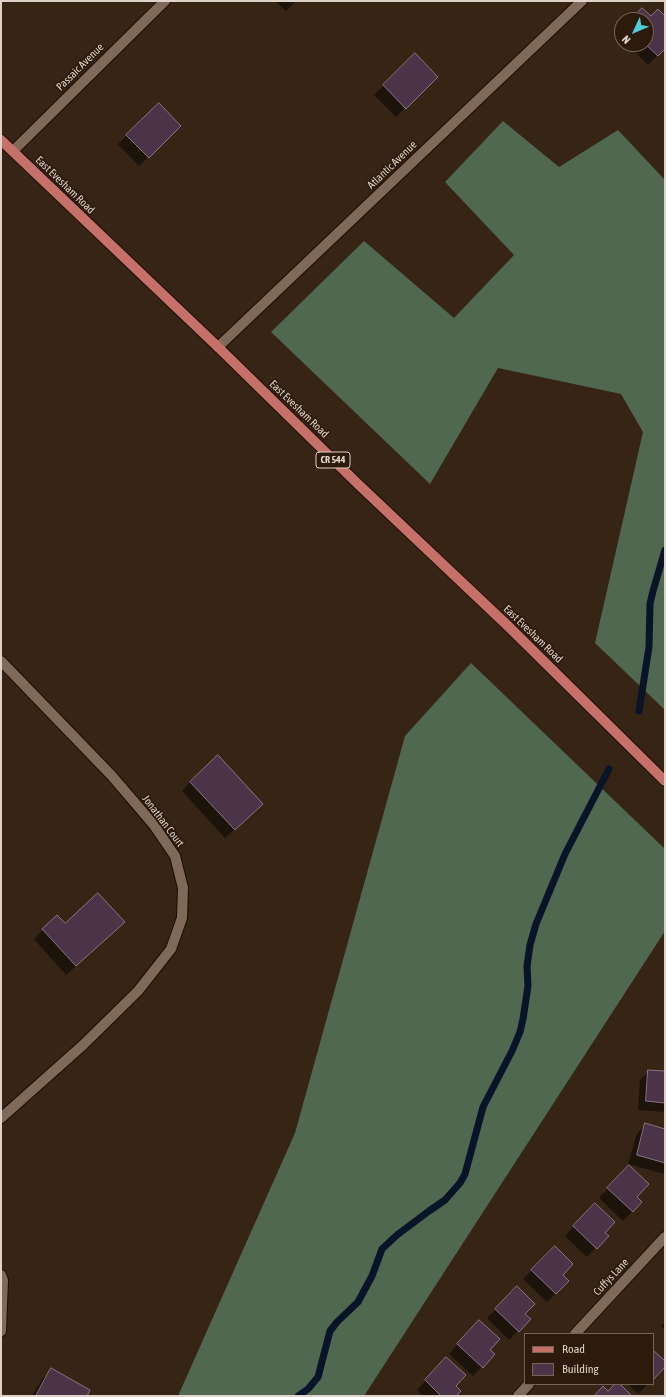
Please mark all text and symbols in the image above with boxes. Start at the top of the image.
north arrow [614,12,654,52]
text: N [620,33,633,46]
street label: Passaic Avenue [54,41,106,93]
street label: Atlantic Avenue [365,138,419,192]
street label: East Evesham Road [33,153,97,217]
street label: East Evesham Road [267,377,331,441]
road number: CR 544 [316,452,350,468]
street label: East Evesham Road [501,602,565,666]
street label: Jonathan Court [139,793,187,849]
street label: Cuffys Lane [591,1256,631,1298]
legend [524,1333,654,1385]
text: Road [562,1342,585,1356]
text: Building [562,1362,599,1376]

